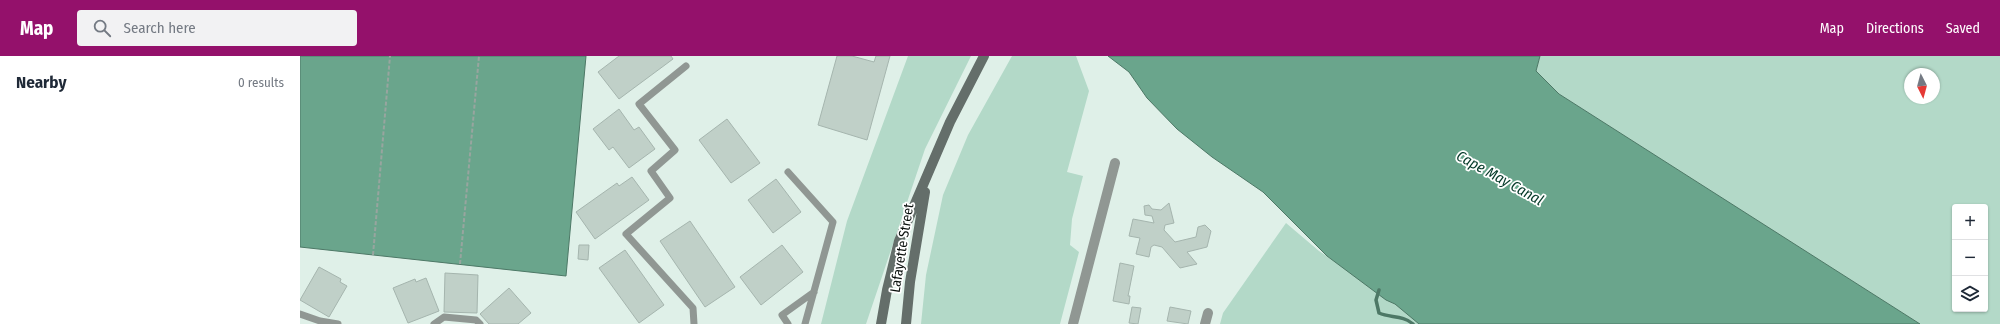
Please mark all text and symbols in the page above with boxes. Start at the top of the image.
search box [77,10,357,46]
text: Map [20,17,53,40]
icon: search [91,17,113,39]
text: Search here [123,19,196,37]
text: Map [1820,20,1844,37]
text: Directions [1866,20,1924,37]
text: Saved [1946,20,1980,37]
north arrow [1904,68,1940,104]
text: Nearby [16,72,67,93]
text: 0 results [238,75,284,90]
water label: Cape May Canal [1453,147,1547,209]
street label: Lafayette Street [887,202,918,294]
map controls [1952,204,1988,312]
button: + [1952,204,1988,240]
button: − [1952,240,1988,276]
button: layers [1952,276,1988,312]

